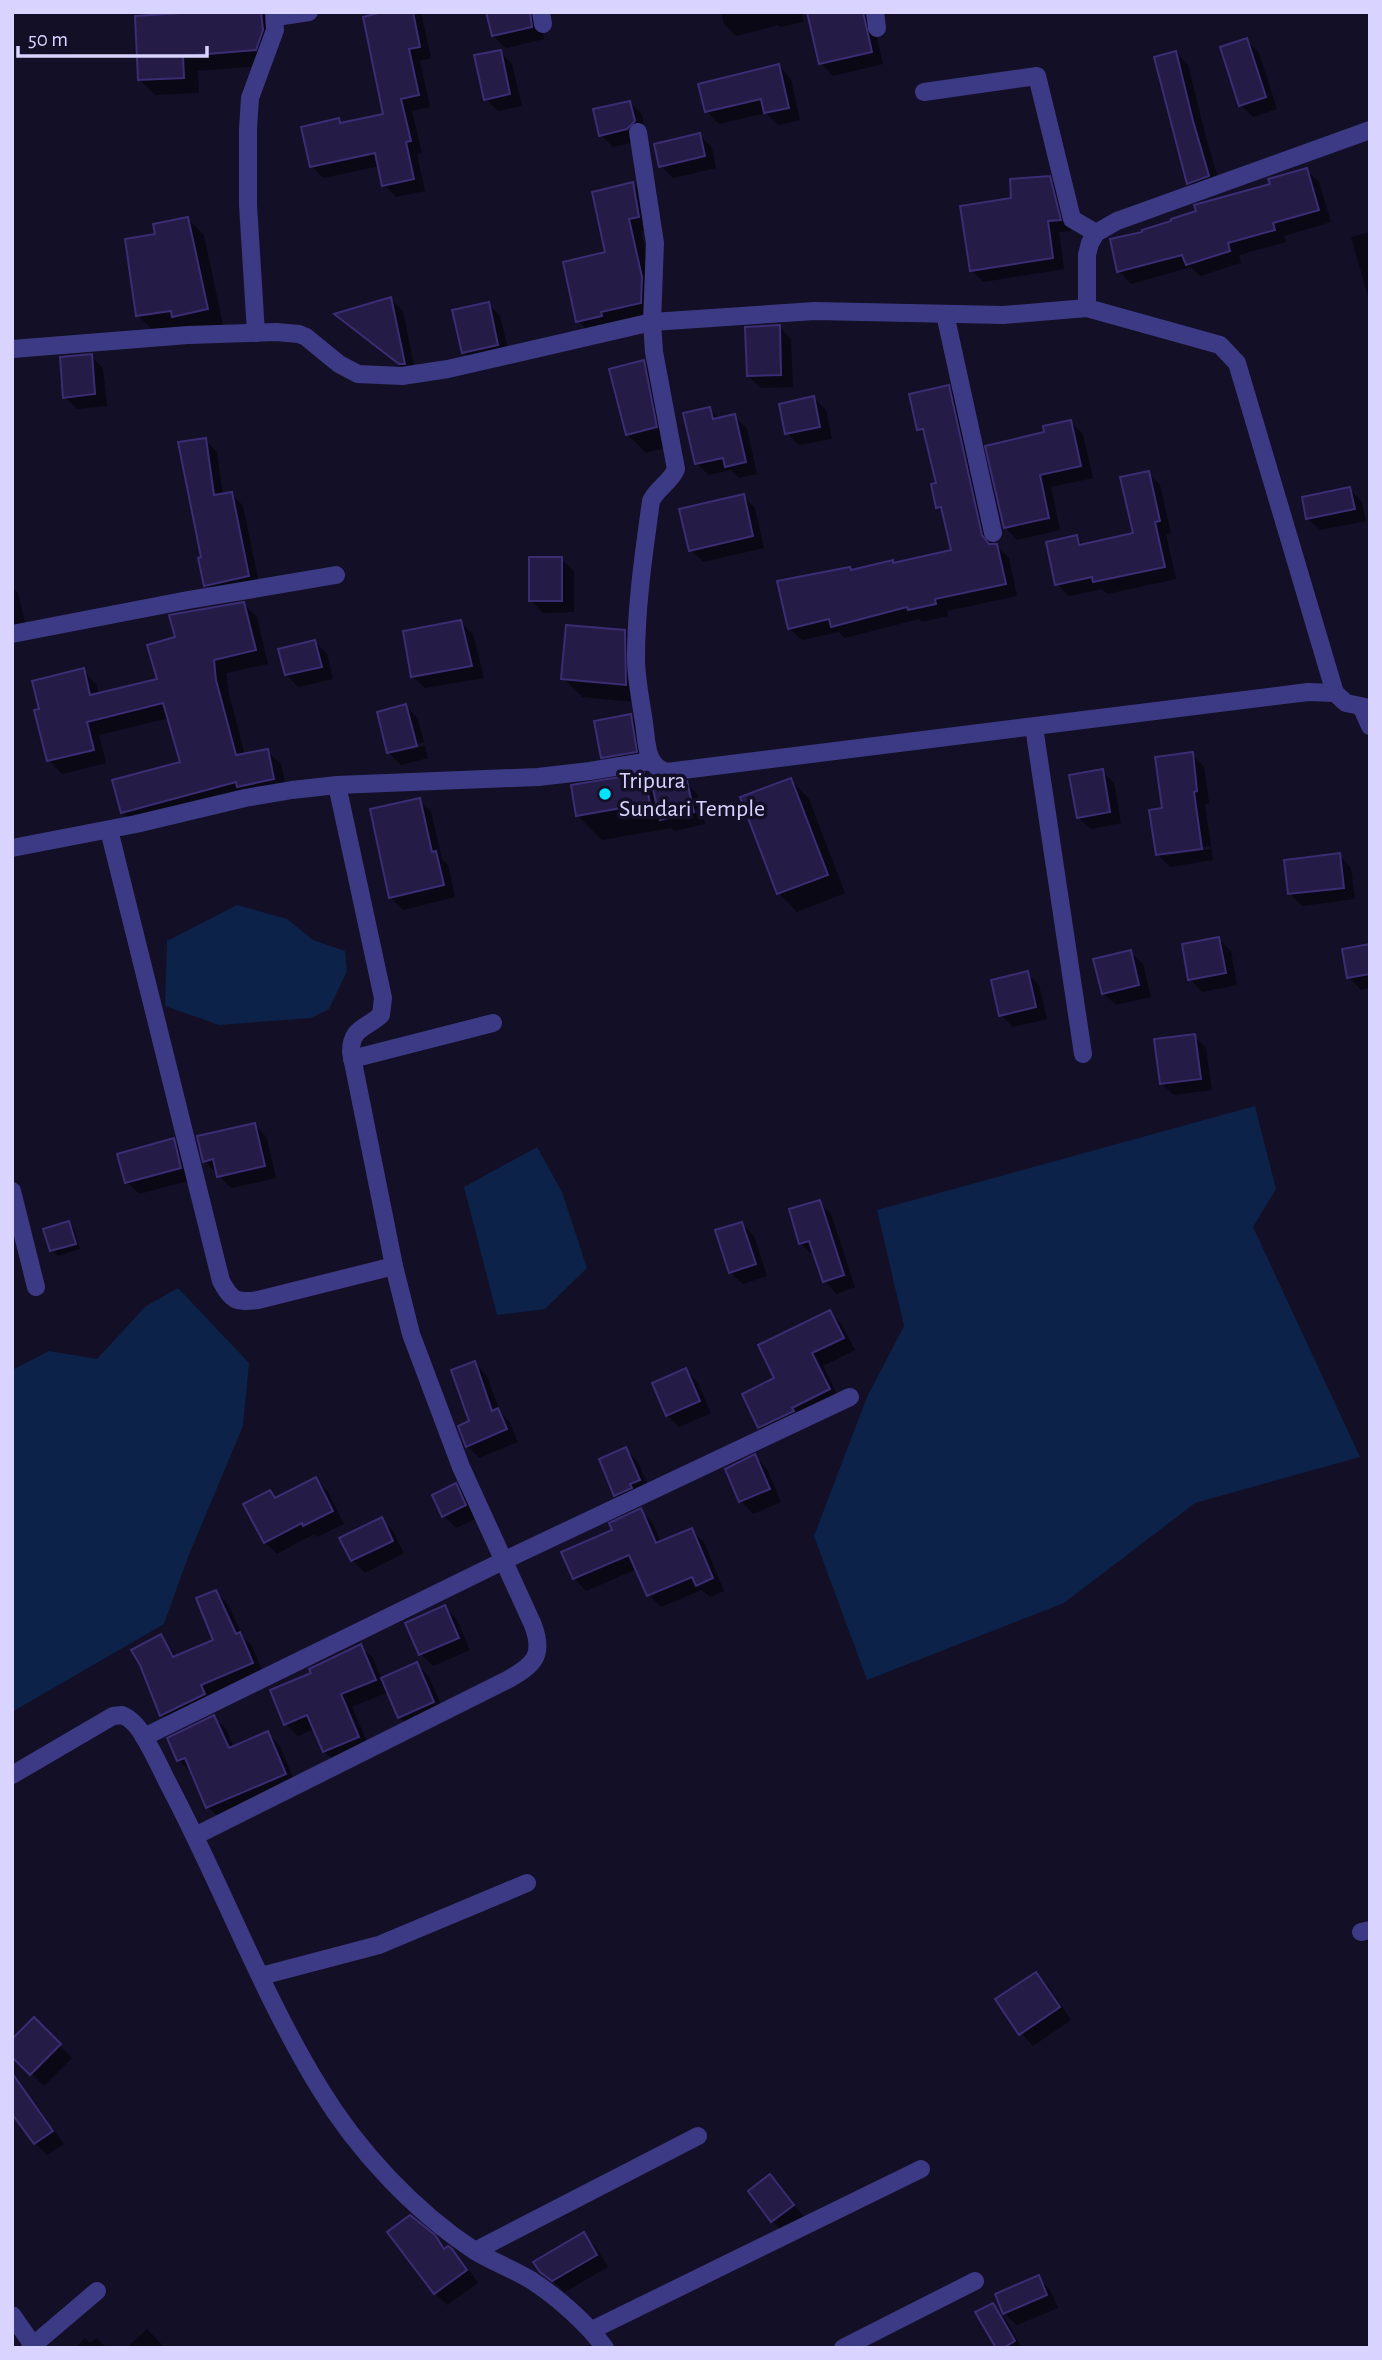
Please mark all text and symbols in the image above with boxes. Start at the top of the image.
scale bar [18,14,206,58]
text: 50 m [28,29,68,50]
place label: Tripura Sundari Temple [619,769,765,821]
marker: Tripura Sundari Temple [597,786,613,802]

